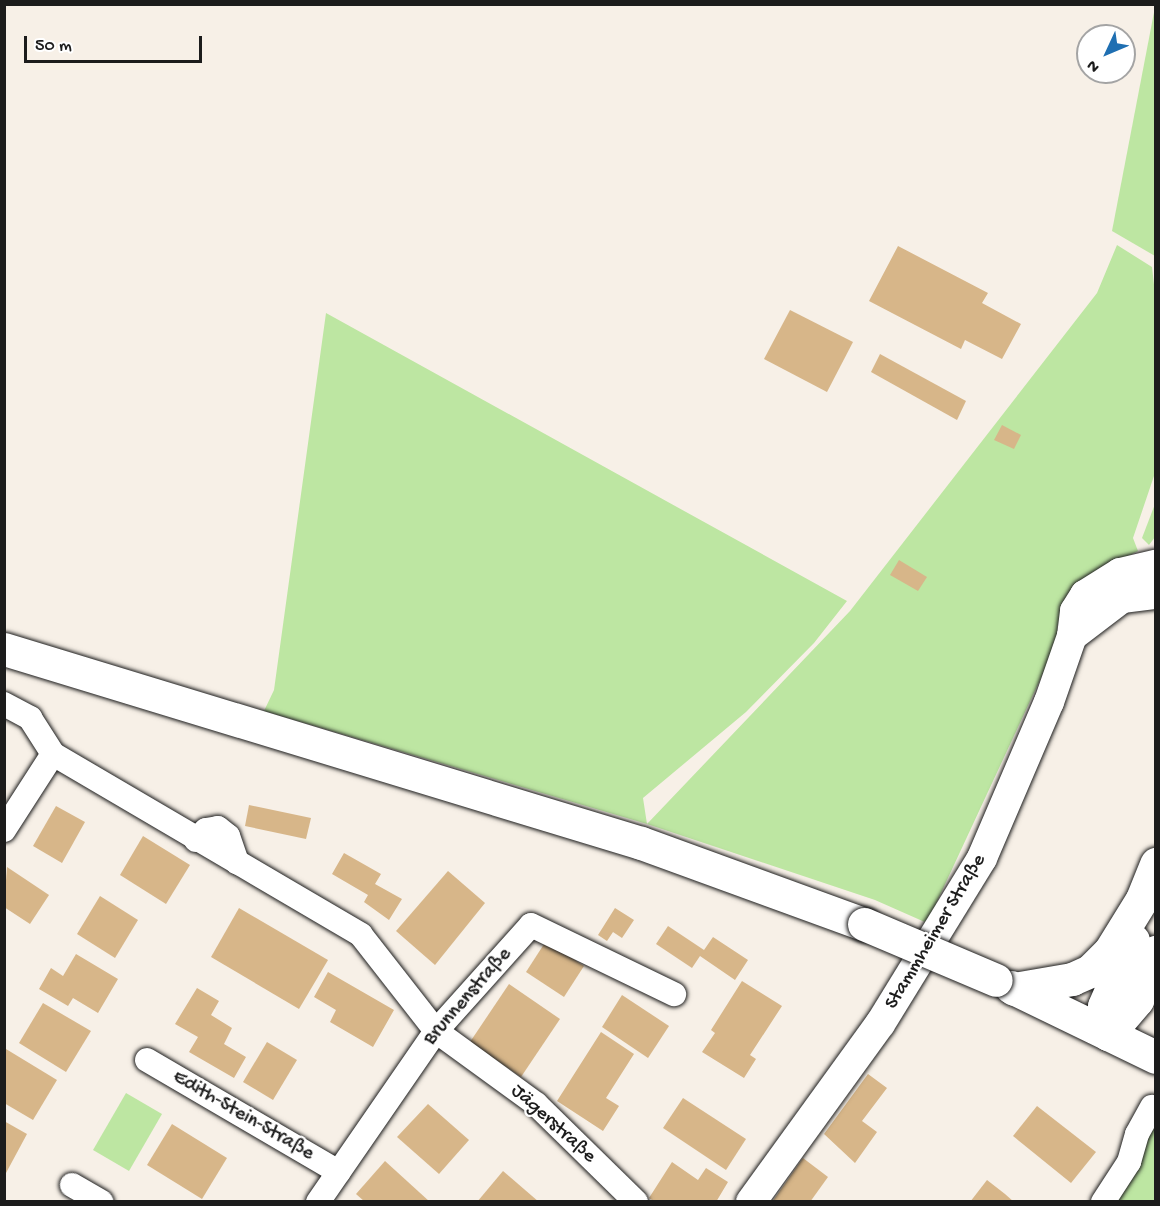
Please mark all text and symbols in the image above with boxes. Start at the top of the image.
scale bar [27,24,206,62]
north arrow [1076,24,1136,84]
text: 50 m [35,36,72,57]
text: N [1084,55,1105,76]
street label: Stammheimer Straße [880,850,992,1014]
street label: Brunnenstraße [419,943,517,1051]
street label: Edith-Stein-Straße [168,1066,318,1166]
street label: Jägerstraße [505,1079,601,1169]

